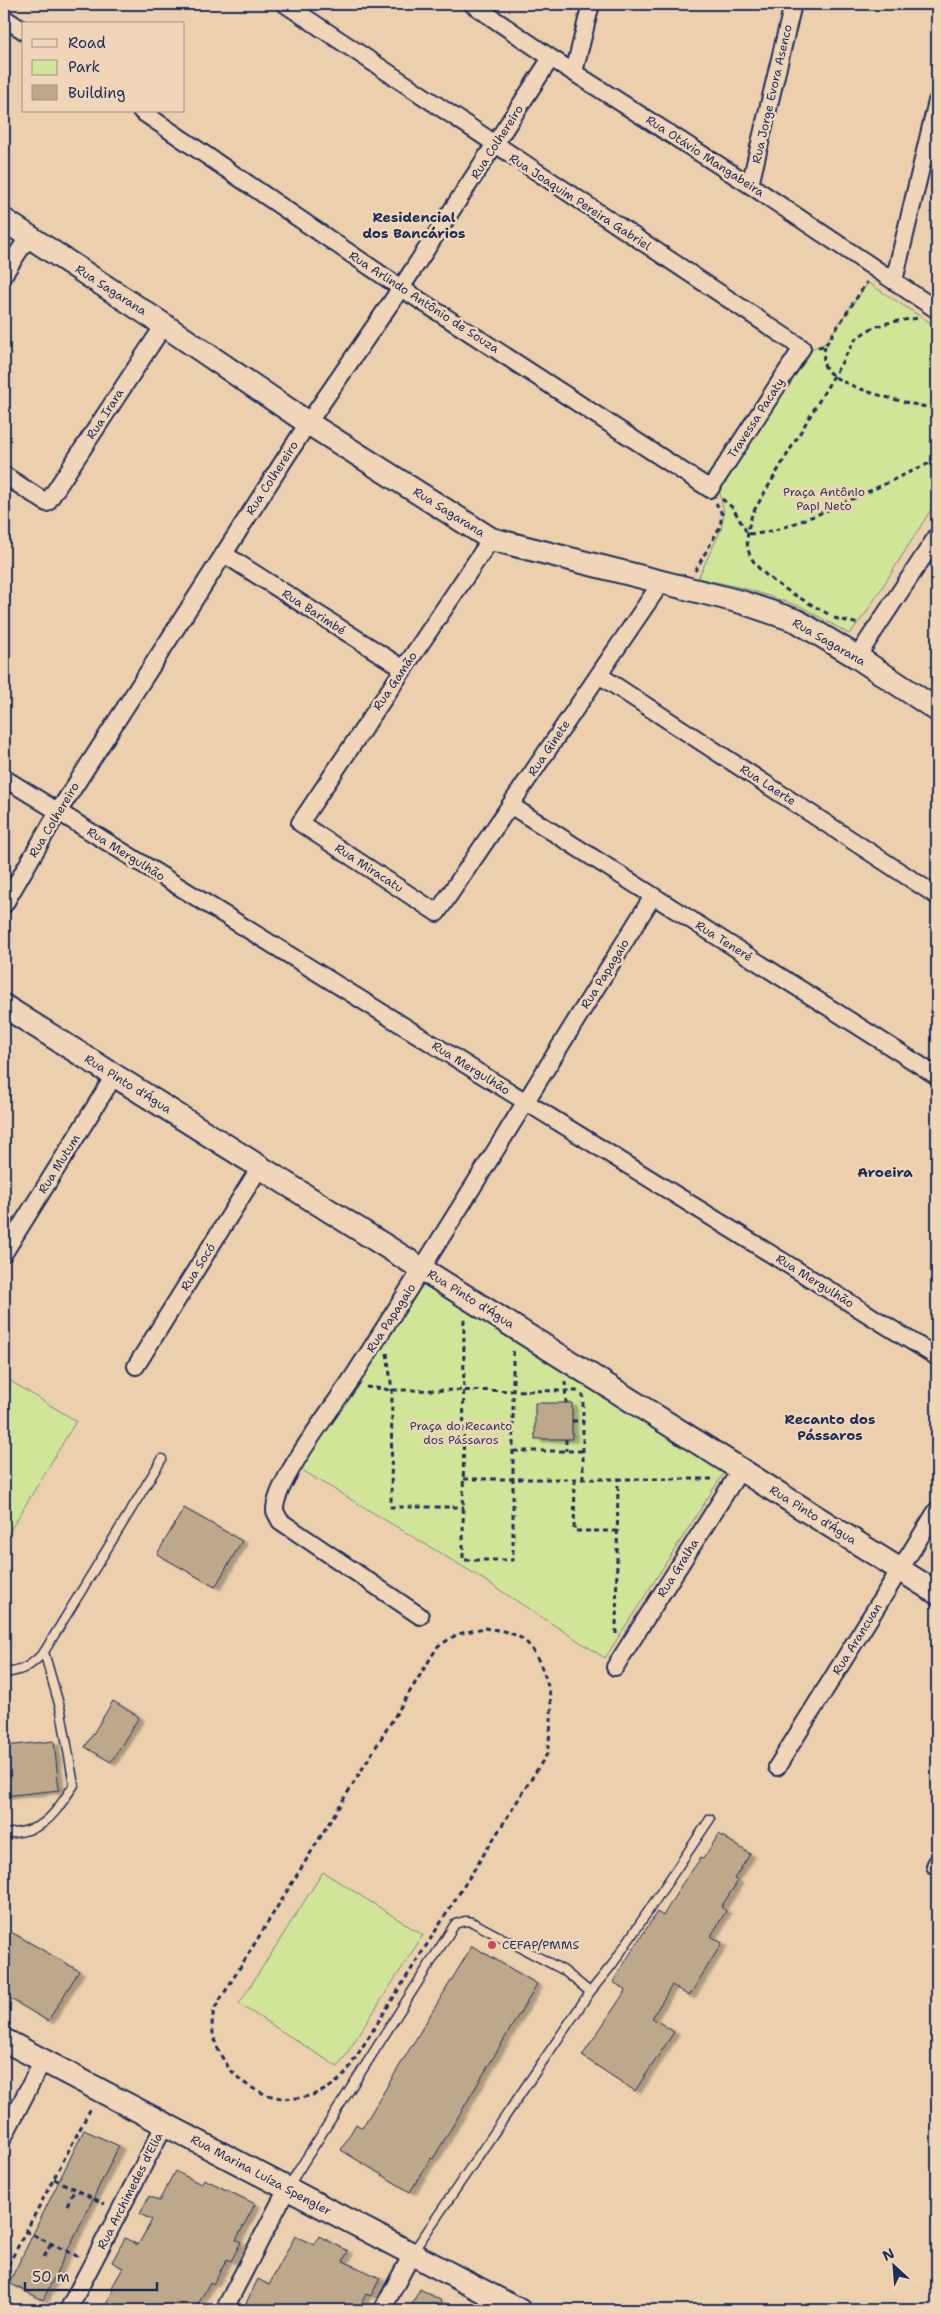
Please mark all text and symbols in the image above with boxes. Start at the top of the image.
legend [22,22,185,112]
street label: Rua Jorge Evora Asenco [748,23,796,165]
text: Road [68,33,106,53]
text: Park [68,57,100,77]
text: Building [68,83,125,103]
street label: Rua Colhereiro [467,102,527,182]
street label: Rua Otávio Mangabeira [643,112,768,201]
street label: Rua Joaquim Pereira Gabriel [506,150,654,254]
district label: Residencial dos Bancários [363,208,465,242]
street label: Rua Arlindo Antônio de Souza [346,247,503,357]
street label: Rua Sagarana [72,261,150,319]
street label: Travessa Pacaty [724,375,788,461]
street label: Rua Irara [83,385,128,442]
street label: Rua Colhereiro [242,438,302,518]
street label: Rua Sagarana [410,484,488,541]
park label: Praça Antônio Papi Neto [783,484,865,514]
street label: Rua Barimbé [279,585,349,639]
street label: Rua Sagarana [790,615,869,670]
street label: Rua Gamão [369,648,421,714]
street label: Rua Ginete [524,717,574,779]
street label: Rua Laerte [737,761,799,809]
street label: Rua Colhereiro [25,779,83,861]
street label: Rua Mergulhão [84,824,168,884]
street label: Rua Miracatu [332,840,406,896]
street label: Rua Teneré [692,917,756,965]
street label: Rua Papagaio [577,936,633,1012]
street label: Rua Mergulhão [429,1038,513,1098]
street label: Rua Pinto d'Água [81,1051,175,1117]
street label: Rua Mutum [34,1131,84,1197]
district label: Aroeira [857,1163,913,1181]
street label: Rua Socó [177,1240,219,1294]
street label: Rua Mergulhão [773,1251,857,1311]
street label: Rua Pinto d'Água [424,1266,518,1332]
street label: Rua Papagaio [363,1280,419,1356]
district label: Recanto dos Pássaros [785,1410,875,1444]
park label: Praça do Recanto dos Pássaros [410,1418,512,1448]
street label: Rua Pinto d'Água [766,1482,860,1548]
street label: Rua Gralha [654,1535,703,1600]
street label: Rua Arancuan [829,1600,885,1678]
place label: CEFAP/PMMS [502,1937,579,1953]
marker: CEFAP/PMMS [486,1939,498,1951]
street label: Rua Archimedes d'Elia [94,2129,167,2252]
street label: Rua Marina Luíza Spengler [188,2131,334,2219]
north arrow [868,2242,918,2292]
text: N [879,2244,897,2265]
scale bar [25,2259,158,2291]
text: 50 m [32,2267,70,2287]

